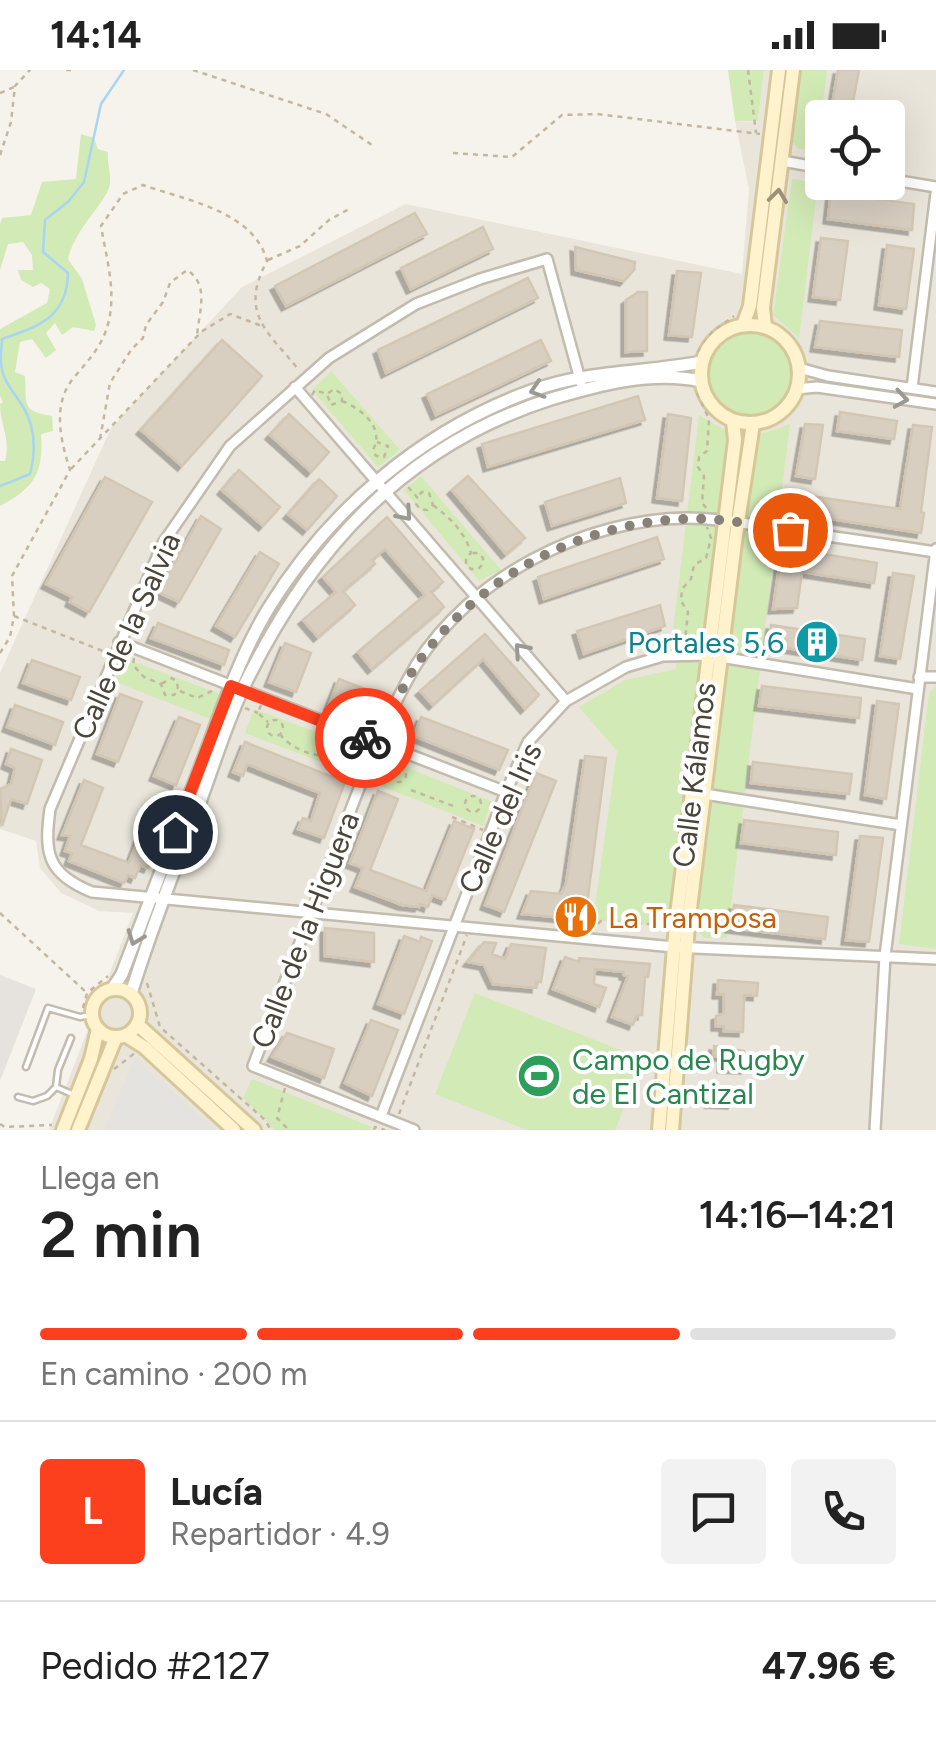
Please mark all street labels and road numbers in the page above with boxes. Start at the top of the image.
street label: Calle de la Salvia [64,527,188,745]
street label: Calle Kálamos [664,680,724,870]
street label: Calle del Iris [450,737,550,899]
street label: Calle de la Higuera [243,807,367,1053]

